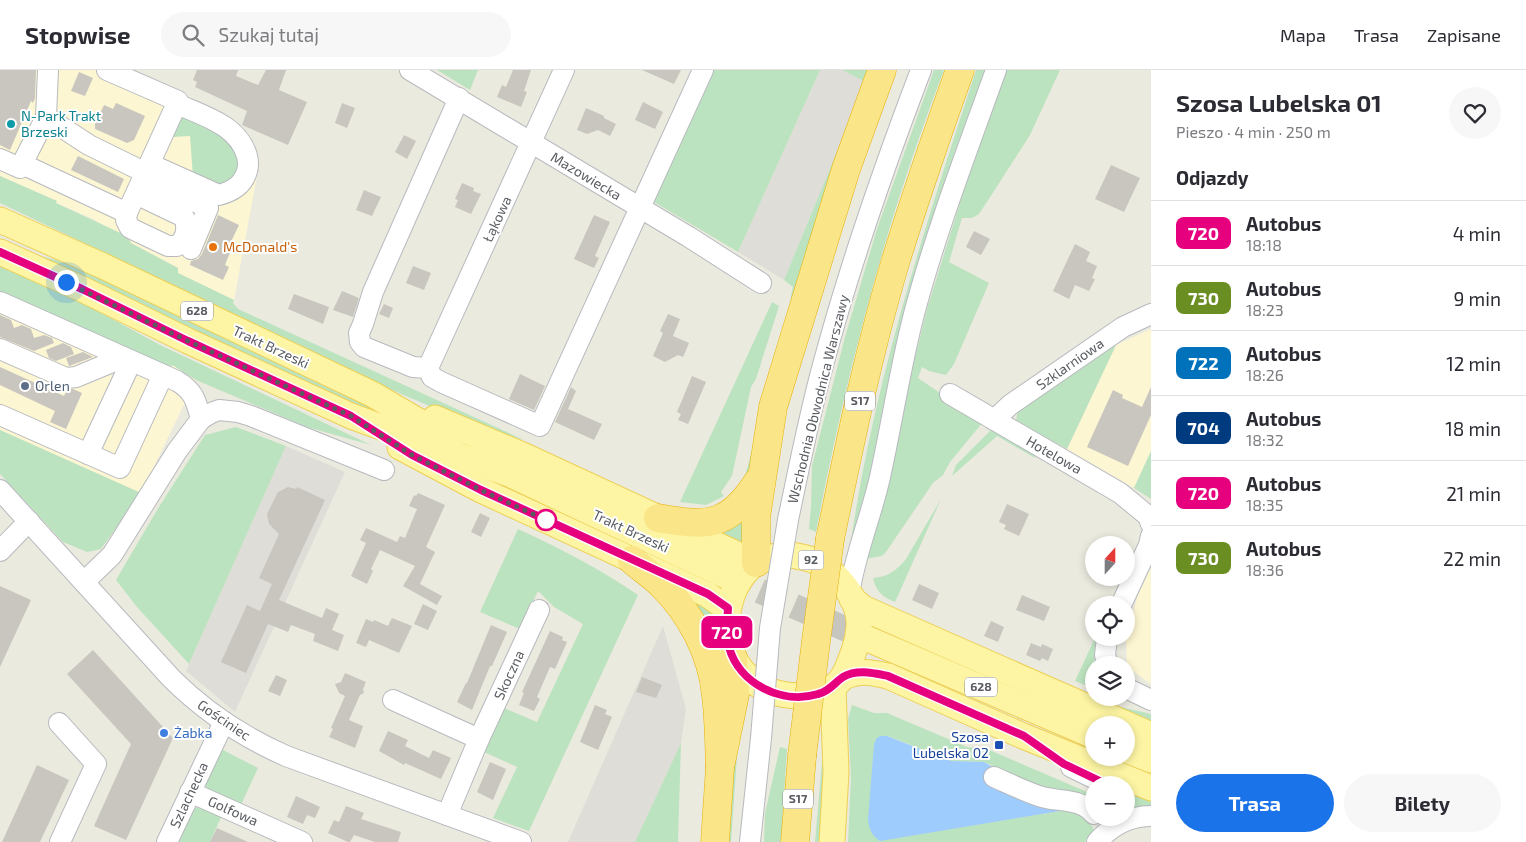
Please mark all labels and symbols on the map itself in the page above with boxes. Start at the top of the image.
place label: N-Park Trakt Brzeski [21,107,101,140]
marker: N-Park Trakt Brzeski [5,118,17,130]
street label: Mazowiecka [548,148,625,203]
street label: Łąkowa [478,193,515,245]
place label: McDonald's [223,238,297,255]
marker: McDonald's [207,241,219,253]
your location [54,270,79,295]
street label: Wschodnia Obwodnica Warszawy [783,292,852,505]
road number: 628 [181,302,213,320]
street label: Trakt Brzeski [230,321,312,372]
street label: Szklarniowa [1033,334,1107,393]
place label: Orlen [35,377,70,394]
marker: Orlen [19,380,31,392]
road number: S17 [845,392,875,411]
street label: Hotelowa [1023,432,1085,477]
street label: Trakt Brzeski [590,505,672,556]
unlabelled marker [535,509,557,531]
north arrow [1085,536,1135,586]
road number: 92 [798,550,824,570]
line badge: 720 [698,616,756,648]
street label: Skoczna [490,647,527,702]
road number: 628 [965,678,997,696]
street label: Gościniec [195,696,254,744]
place label: Żabka [174,724,212,741]
marker: Żabka [158,727,170,739]
place label: Szosa Lubelska 02 [913,728,989,761]
marker: Szosa Lubelska 02 [993,739,1005,751]
street label: Szlachecka [166,759,211,831]
road number: S17 [783,790,813,809]
street label: Golfowa [205,792,261,829]

